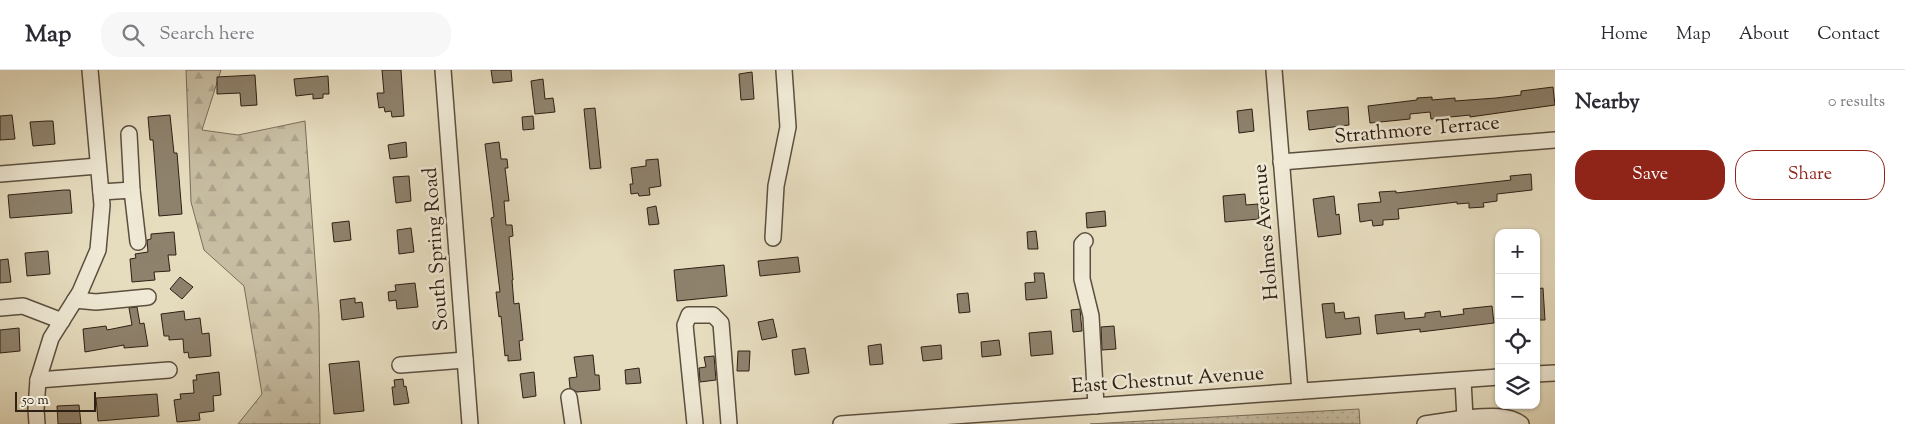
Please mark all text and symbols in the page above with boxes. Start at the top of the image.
search box [101,12,451,57]
text: Map [25,18,71,52]
icon: search [119,21,147,49]
text: Search here [159,21,255,48]
text: Home [1601,22,1648,48]
text: Map [1676,22,1711,48]
text: About [1739,22,1789,48]
text: Contact [1817,22,1880,48]
text: Nearby [1575,88,1640,118]
text: 0 results [1828,91,1885,114]
street label: Strathmore Terrace [1333,109,1501,153]
button: Save [1575,150,1725,200]
button: Share [1735,150,1885,200]
street label: Holmes Avenue [1247,163,1287,301]
street label: South Spring Road [417,166,457,332]
map controls [1495,229,1540,409]
button: + [1495,229,1540,274]
button: − [1495,274,1540,319]
button: locate [1495,319,1540,364]
street label: East Chestnut Avenue [1071,360,1265,402]
button: layers [1495,364,1540,409]
scale bar [15,389,96,412]
text: 50 m [22,391,49,411]

